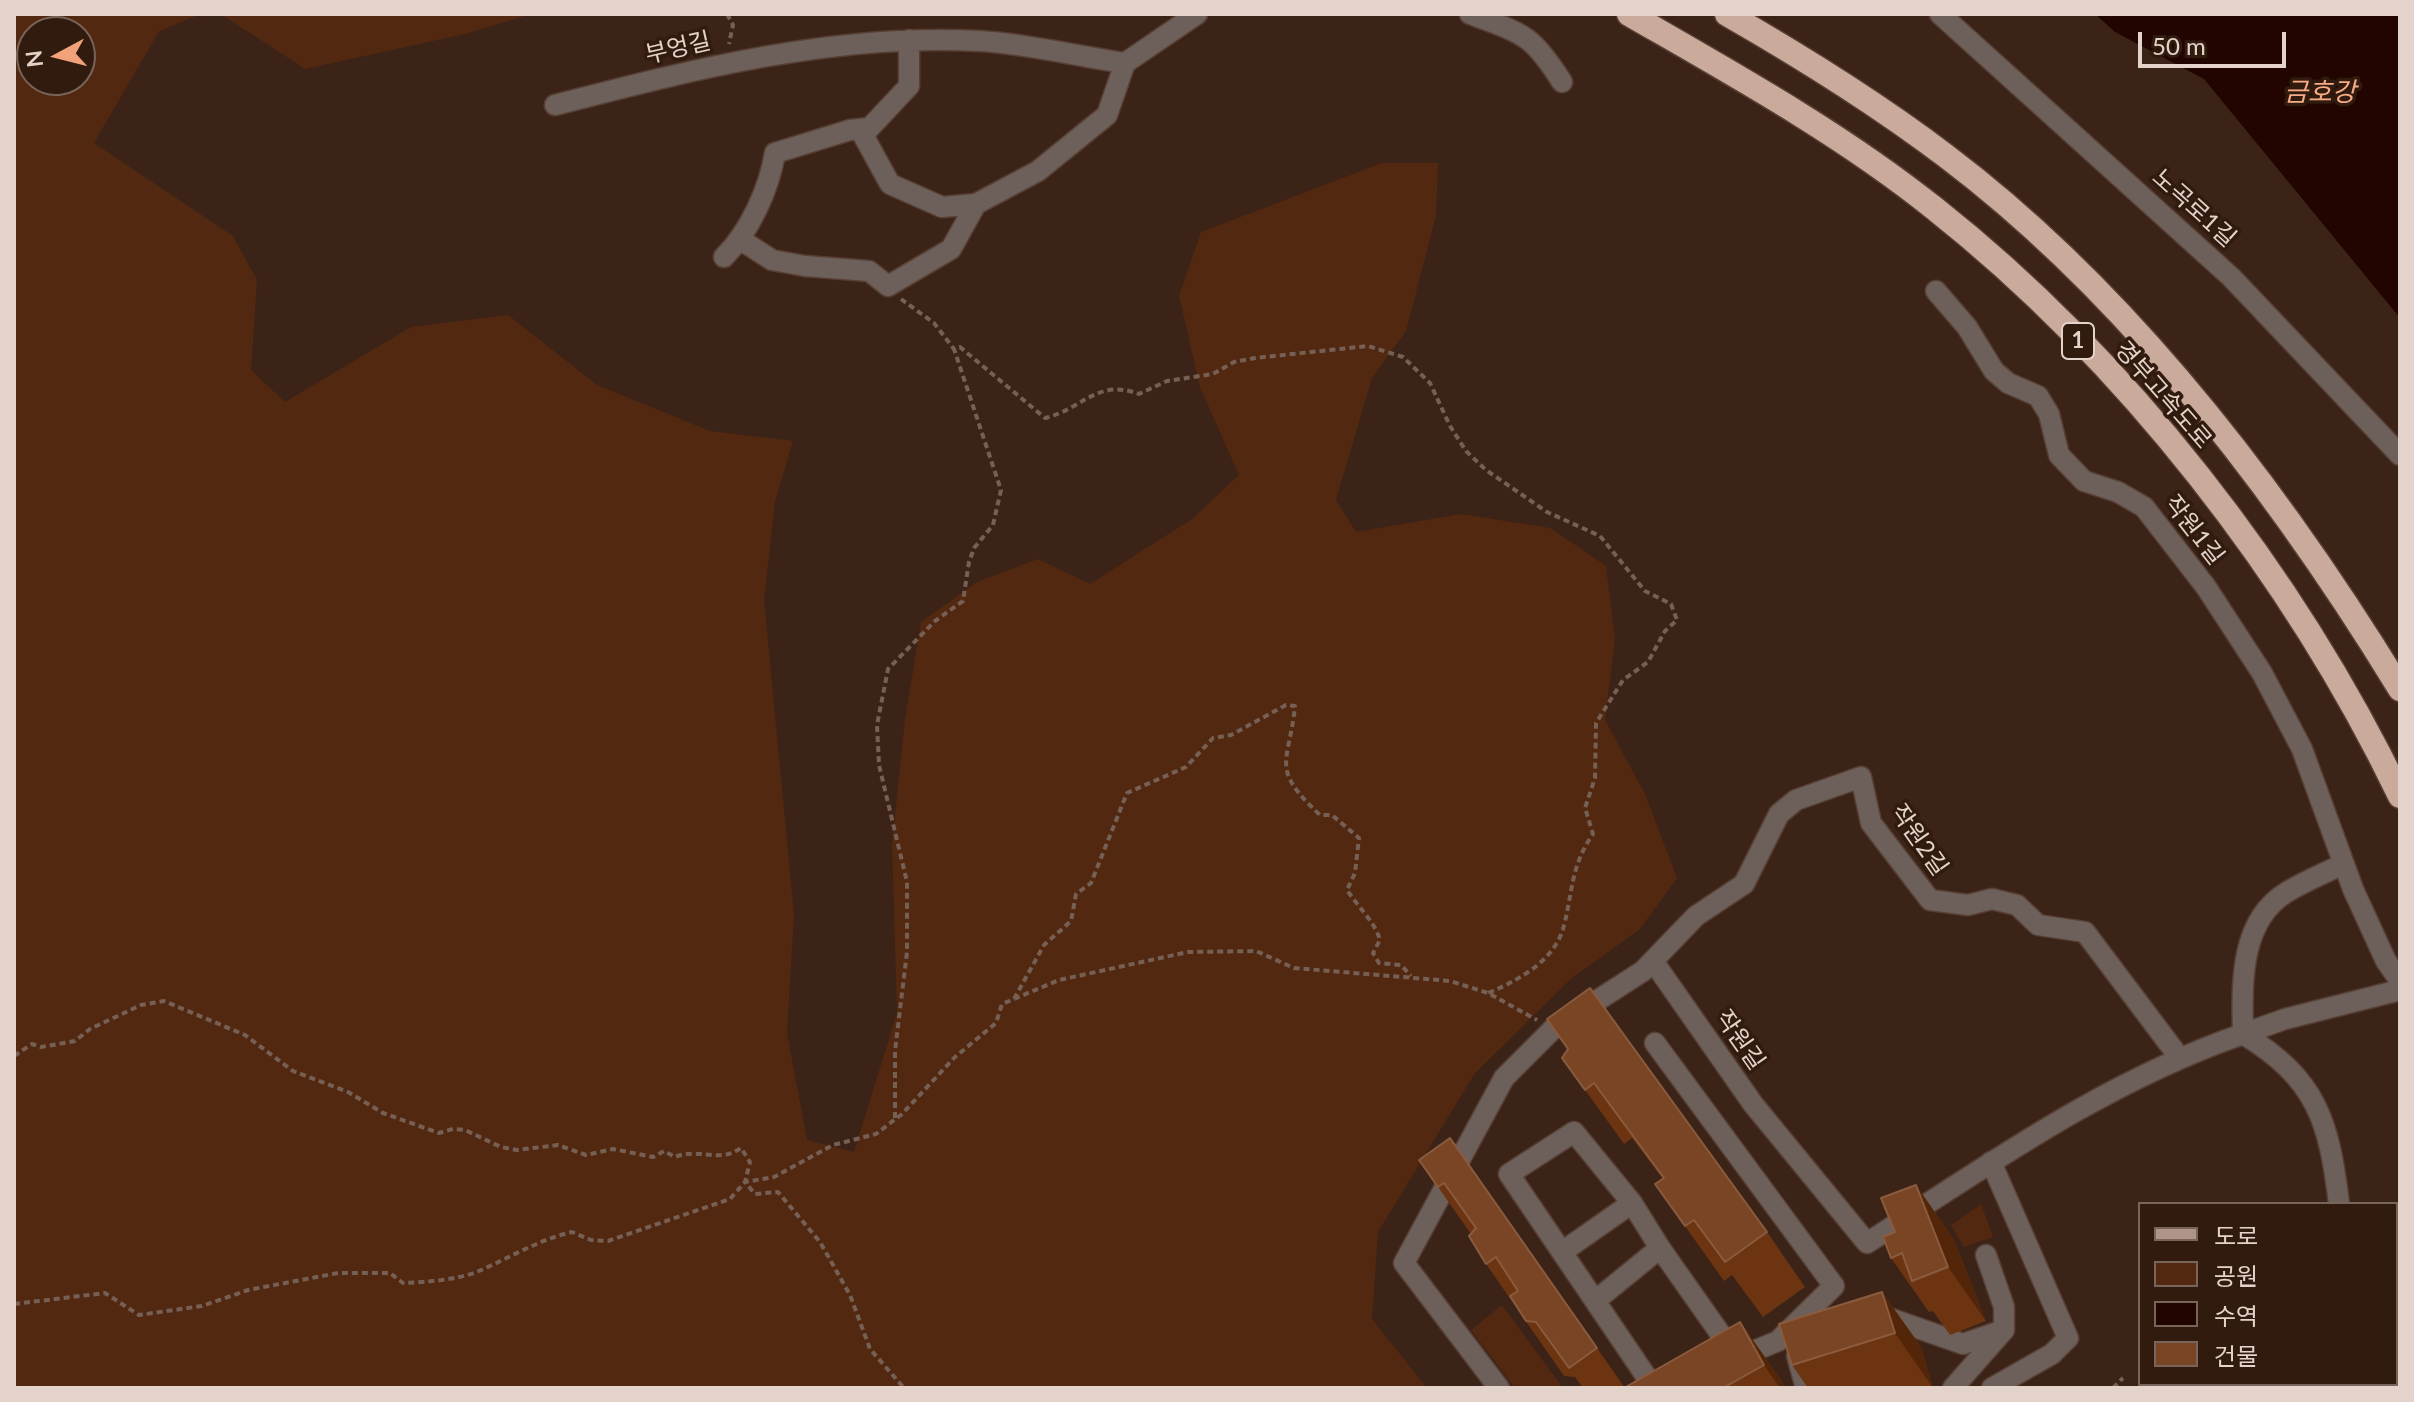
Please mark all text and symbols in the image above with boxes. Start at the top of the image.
north arrow [16,16,96,96]
scale bar [2142,16,2290,66]
street label: 부엉길 [642,27,714,69]
text: 50 m [2152,31,2206,60]
text: N [19,49,48,69]
water label: 금호강 [2284,77,2356,109]
street label: 노곡로1길 [2146,163,2242,253]
road number: 1 [2062,323,2094,359]
street label: 경부고속도로 [2109,336,2217,454]
street label: 작원1길 [2158,490,2230,570]
street label: 작원2길 [1884,799,1954,881]
street label: 작원길 [1709,1005,1771,1075]
legend [2138,1202,2398,1386]
text: 도로 [2214,1221,2258,1250]
text: 공원 [2214,1261,2258,1290]
text: 수역 [2214,1301,2258,1330]
text: 건물 [2214,1341,2258,1370]

